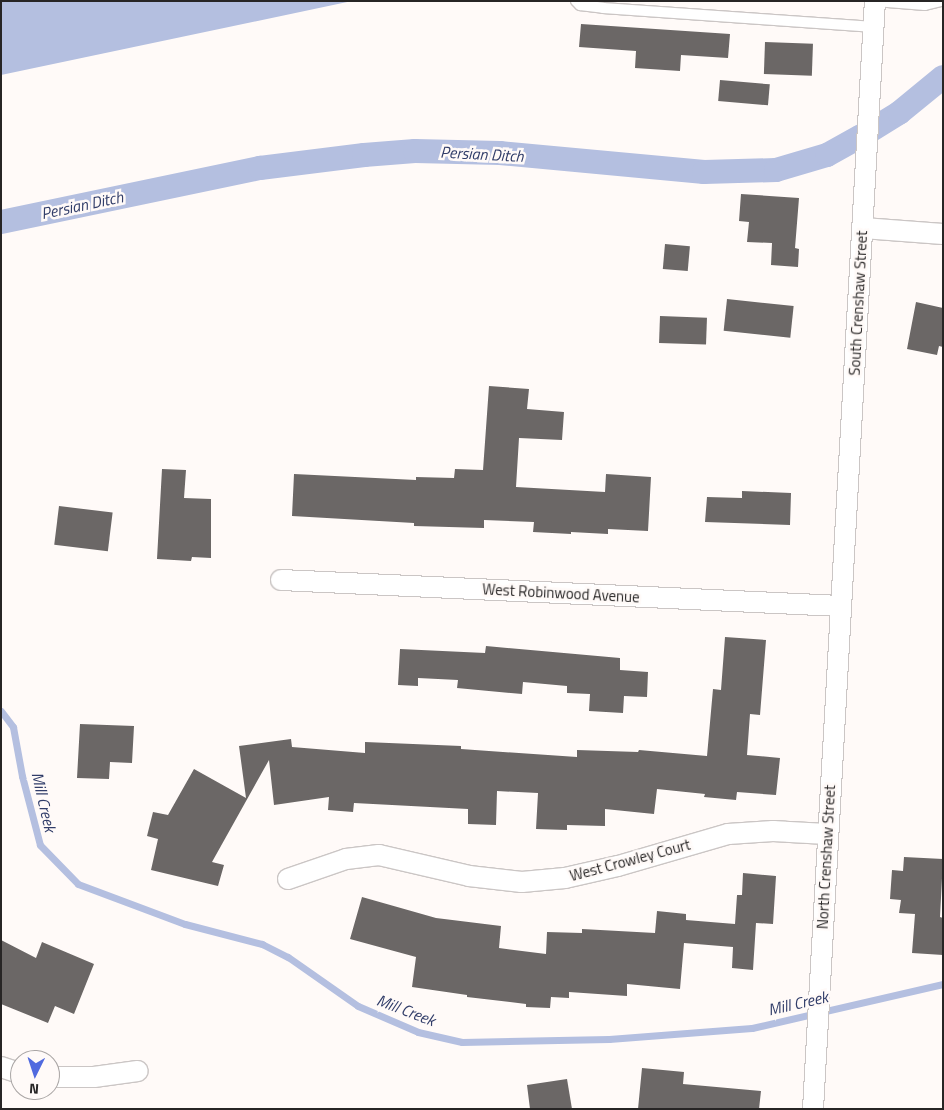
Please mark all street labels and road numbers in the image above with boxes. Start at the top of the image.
street label: South Crenshaw Street [845,230,871,376]
street label: West Robinwood Avenue [482,580,640,606]
street label: North Crenshaw Street [813,784,839,930]
street label: West Crowley Court [568,835,692,885]

